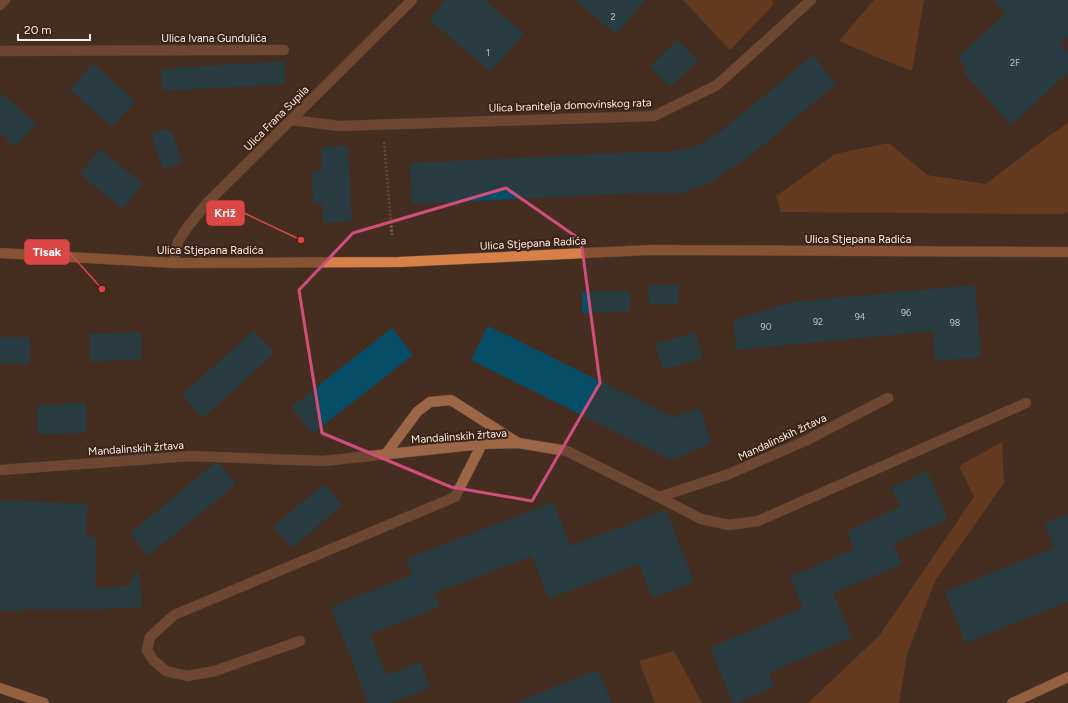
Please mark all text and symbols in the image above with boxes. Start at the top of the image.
house number: 2 [610,11,616,22]
scale bar [18,16,90,42]
text: 20 m [24,23,52,37]
street label: Ulica Ivana Gundulića [161,32,267,45]
house number: 1 [486,47,490,58]
house number: 2F [1010,57,1020,68]
street label: Ulica Frana Supila [241,83,312,154]
street label: Ulica branitelja domovinskog rata [488,96,652,115]
callout: Križ [207,201,244,225]
text: Križ [214,206,236,220]
street label: Ulica Stjepana Radića [805,233,911,246]
street label: Ulica Stjepana Radića [479,234,587,253]
callout: Tisak [25,240,69,264]
street label: Ulica Stjepana Radića [157,244,263,257]
text: Tisak [33,245,62,259]
house number: 96 [901,307,911,318]
house number: 94 [855,311,866,322]
house number: 92 [813,316,823,327]
house number: 98 [950,317,961,328]
house number: 90 [761,321,772,332]
street label: Mandalinskih žrtava [736,411,828,464]
street label: Mandalinskih žrtava [411,427,507,446]
street label: Mandalinskih žrtava [88,439,184,458]

